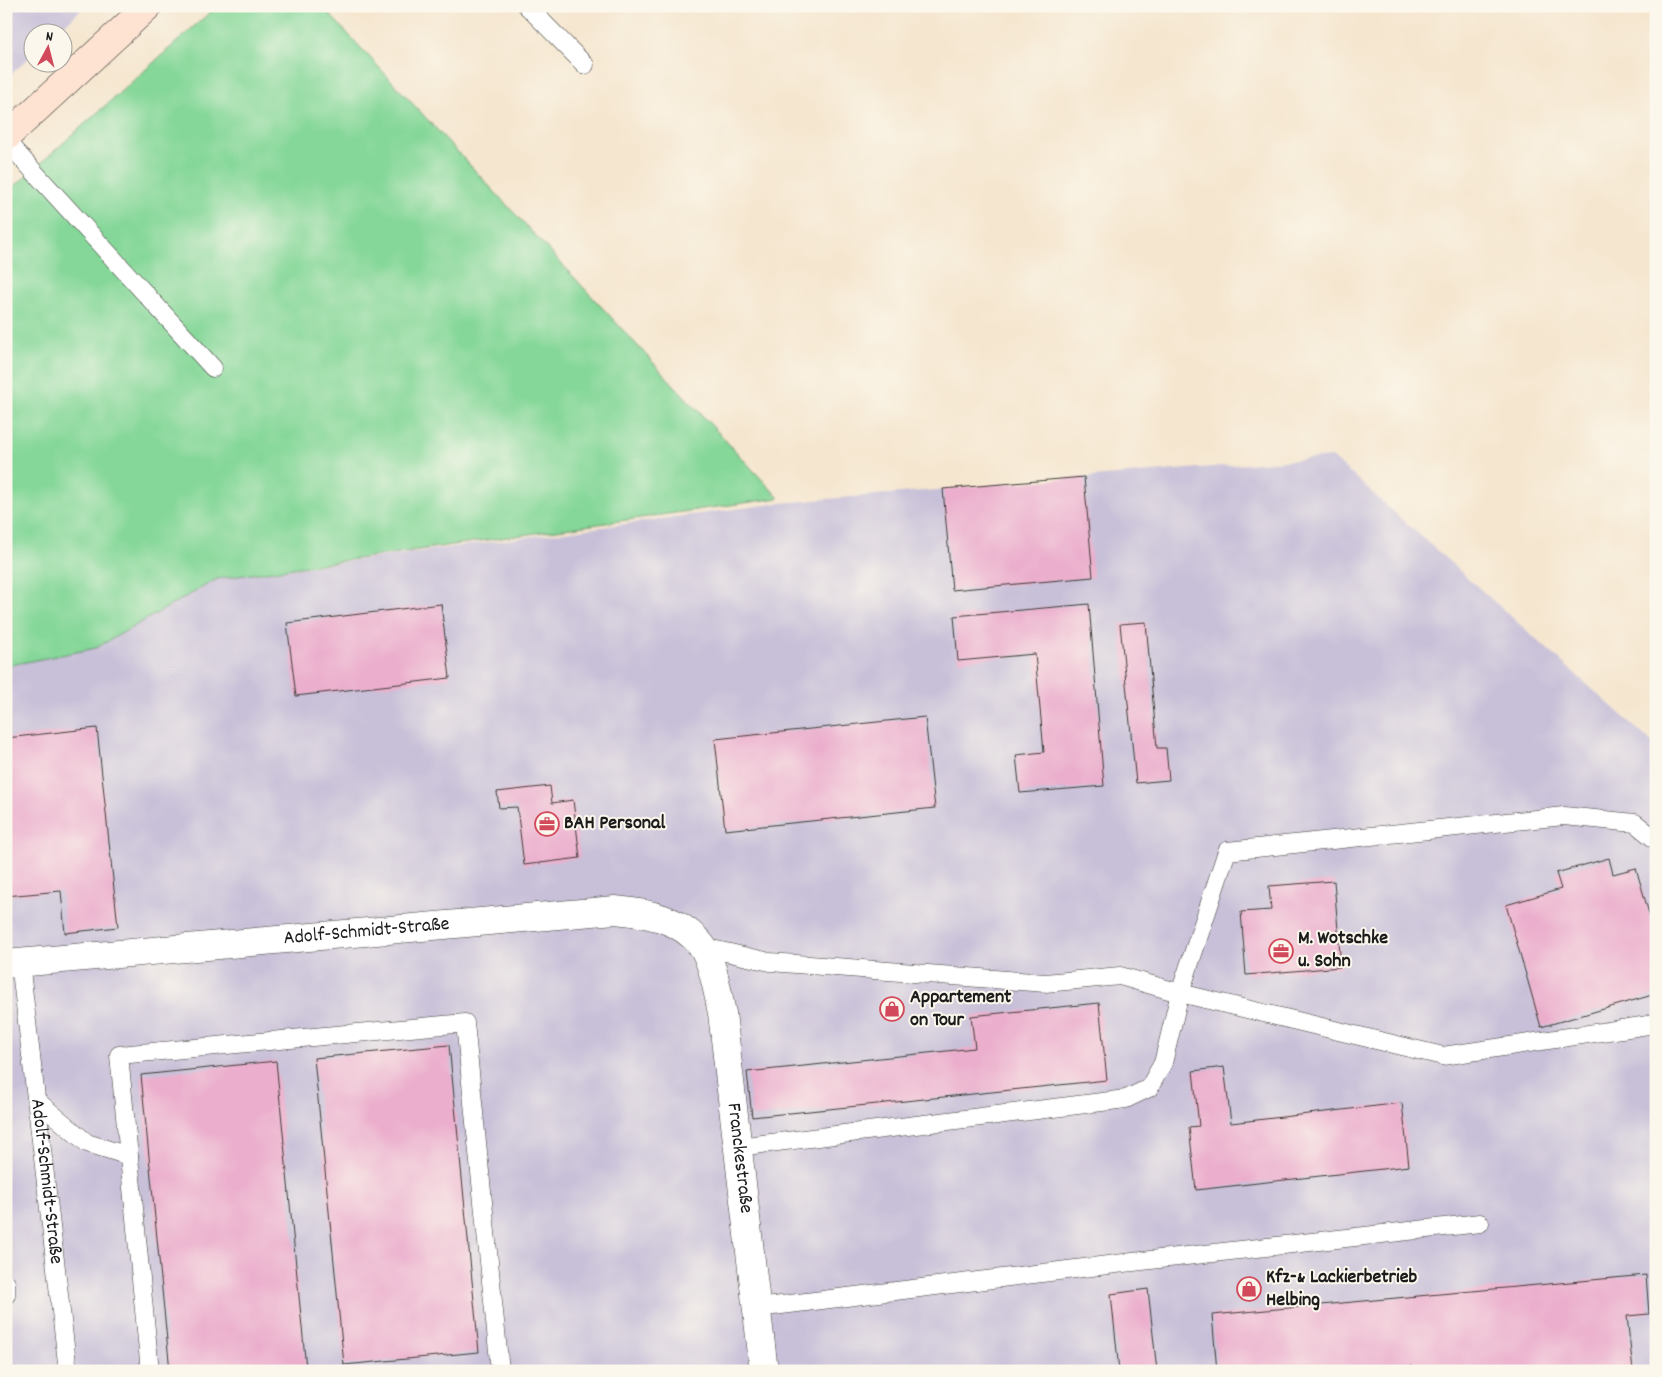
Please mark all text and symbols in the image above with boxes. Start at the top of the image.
north arrow [22,22,72,72]
text: N [45,27,54,47]
place label: BAH Personal [564,810,665,838]
office icon: BAH Personal [534,811,560,837]
street label: Adolf-Schmidt-Straße [283,911,451,953]
place label: M. Wotschke u. Sohn [1298,925,1388,976]
office icon: M. Wotschke u. Sohn [1268,938,1294,964]
place label: Appartement on Tour [910,984,1012,1035]
shop icon: Appartement on Tour [879,996,905,1022]
street label: Adolf-Schmidt-Straße [22,1097,69,1266]
street label: Franckestraße [719,1101,759,1215]
place label: Kfz-& Lackierbetrieb Helbing [1266,1264,1417,1315]
shop icon: Kfz-& Lackierbetrieb Helbing [1236,1276,1262,1302]

